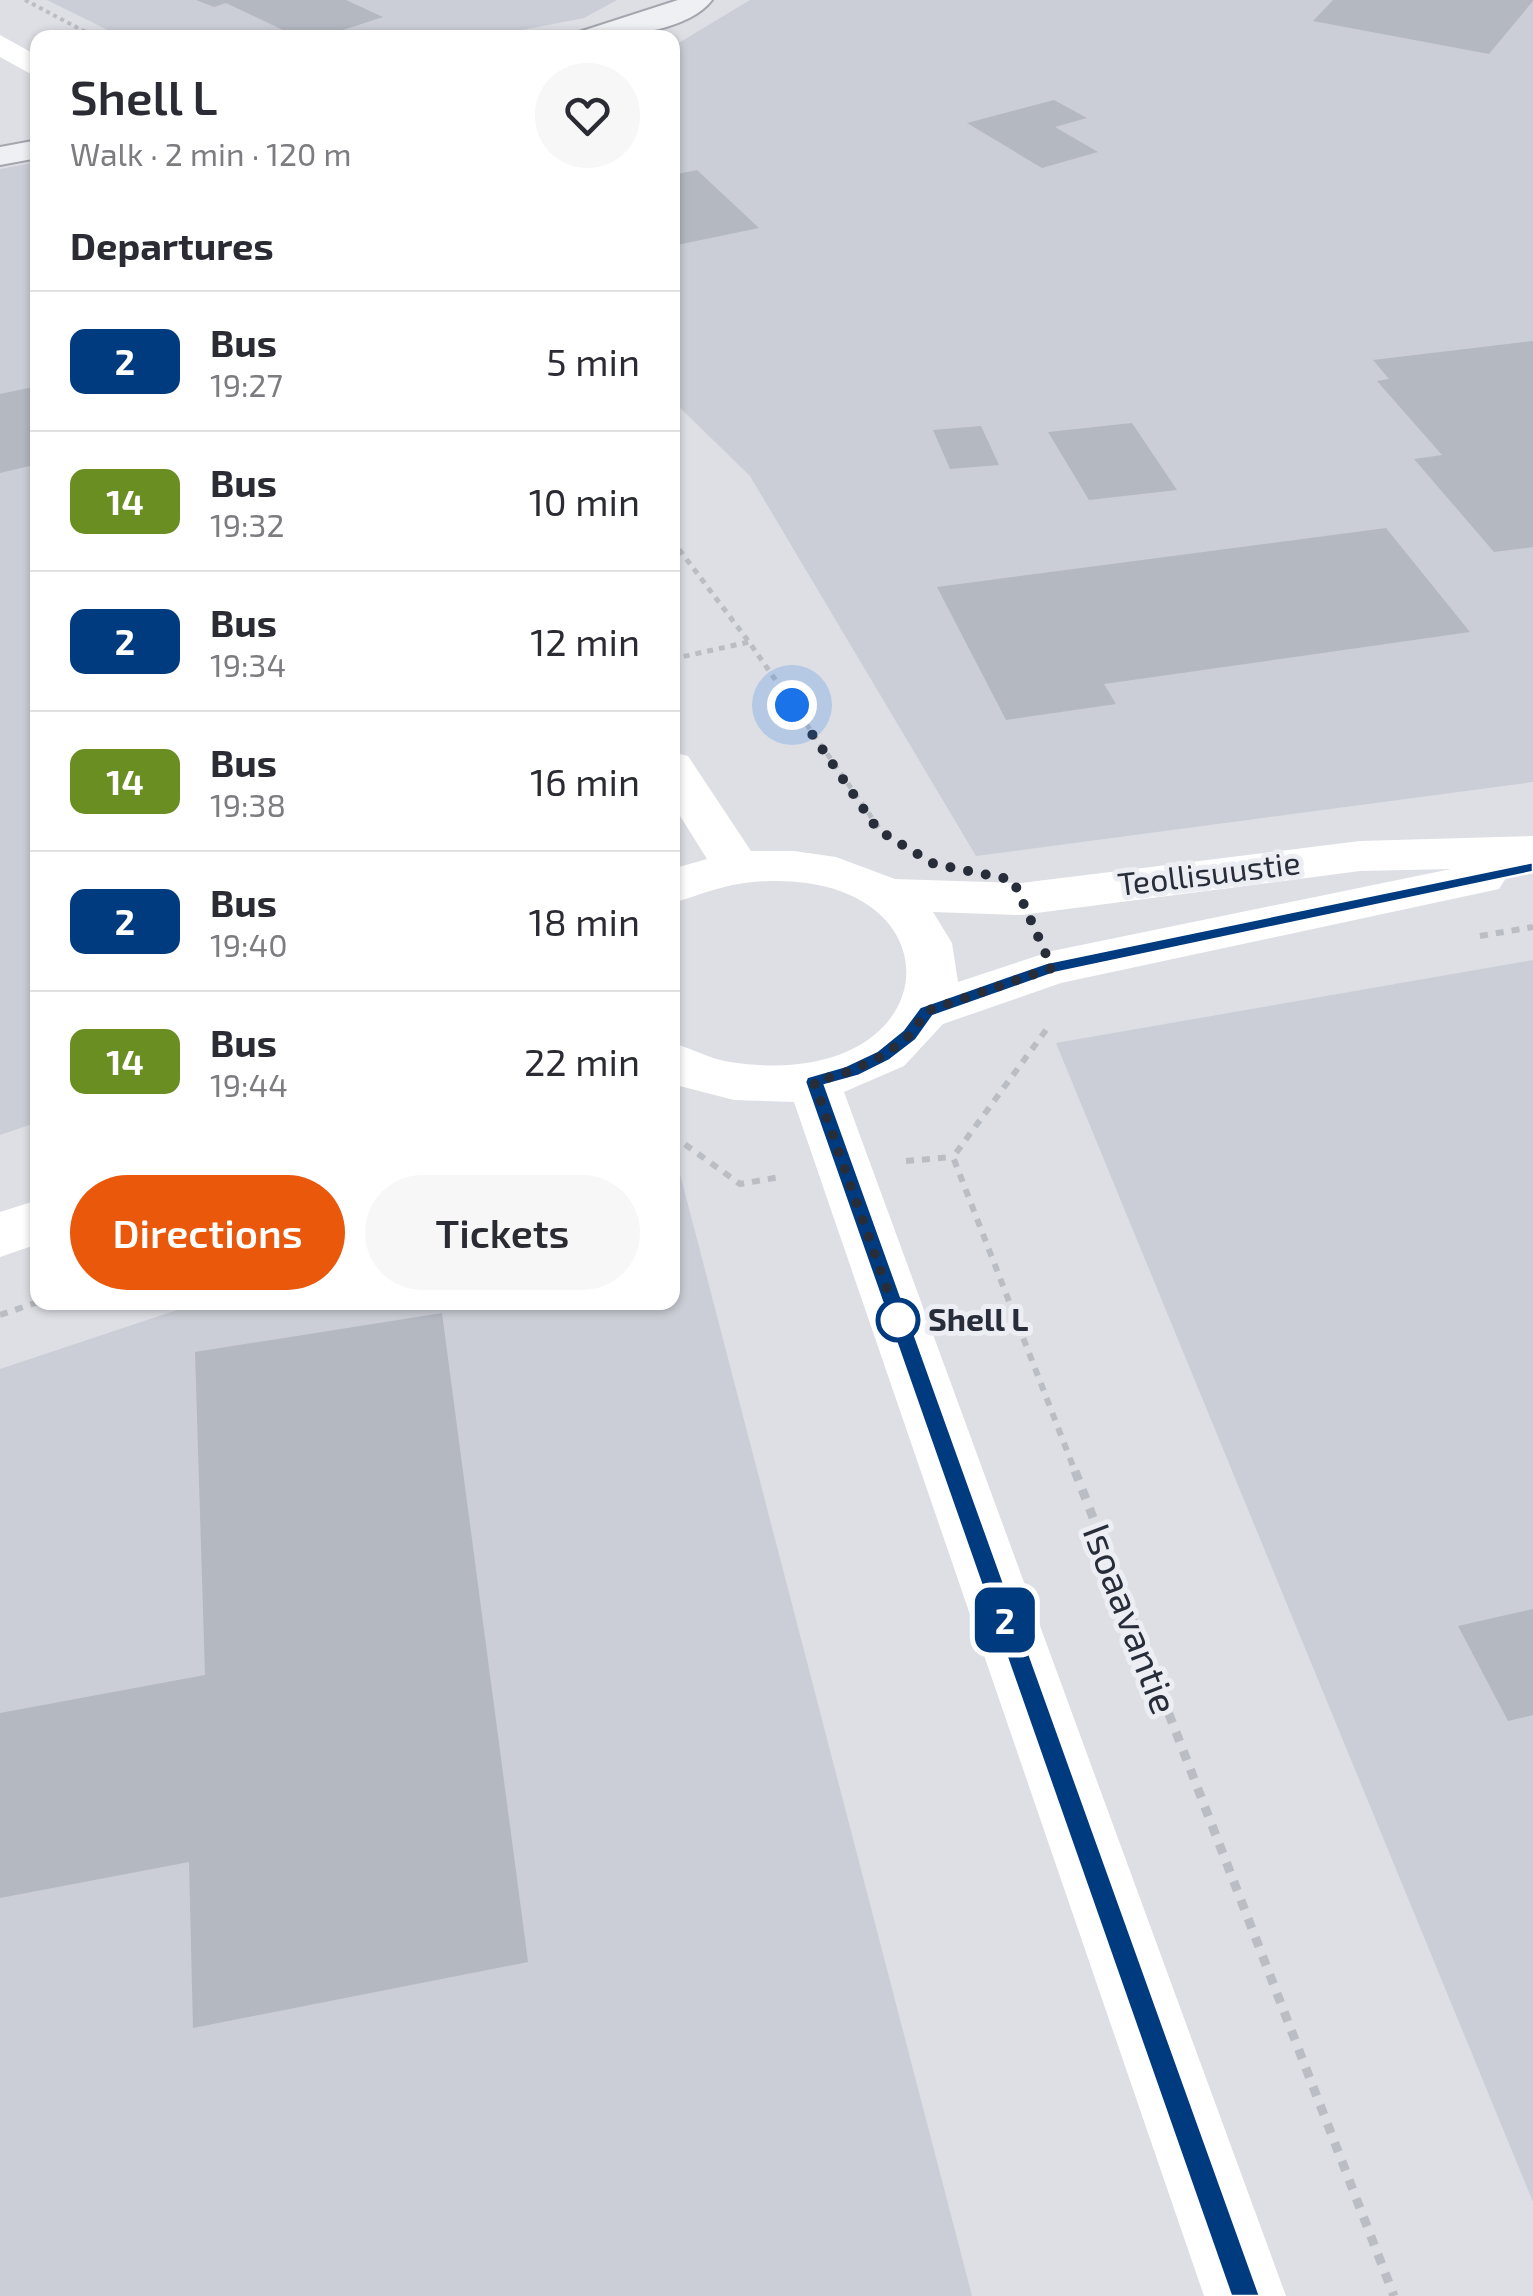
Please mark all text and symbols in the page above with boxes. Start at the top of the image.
button: heart [535,63,640,168]
text: Shell L [70,67,217,125]
text: Walk · 2 min · 120 m [70,134,352,172]
text: Departures [70,222,274,268]
text: Bus [210,319,277,365]
text: 5 min [546,338,640,384]
text: 2 [115,340,135,382]
text: 19:27 [210,365,283,403]
text: Bus [210,459,277,505]
text: 10 min [529,478,640,524]
text: 14 [106,480,144,522]
text: 19:32 [210,505,284,543]
text: Bus [210,599,277,645]
text: 12 min [530,618,640,664]
text: 2 [115,620,135,662]
text: 19:34 [210,645,286,683]
your location [767,680,817,730]
text: Bus [210,739,277,785]
text: 16 min [530,758,640,804]
text: 14 [106,760,144,802]
text: 19:38 [210,785,286,823]
street label: Teollisuustie [1115,842,1302,902]
text: Bus [210,879,277,925]
text: 18 min [529,898,640,944]
text: 2 [115,900,135,942]
text: 19:40 [210,925,288,963]
text: Bus [210,1019,277,1065]
text: 22 min [524,1038,640,1084]
text: 14 [106,1040,144,1082]
text: 19:44 [210,1065,288,1103]
button: Directions [70,1175,345,1290]
button: Tickets [365,1175,640,1290]
marker: Shell L [877,1299,919,1341]
place label: Shell L [928,1299,1028,1337]
street label: Isoaavantie [1075,1517,1189,1720]
line badge: 2 [972,1588,1038,1652]
text: 2 [995,1599,1015,1641]

